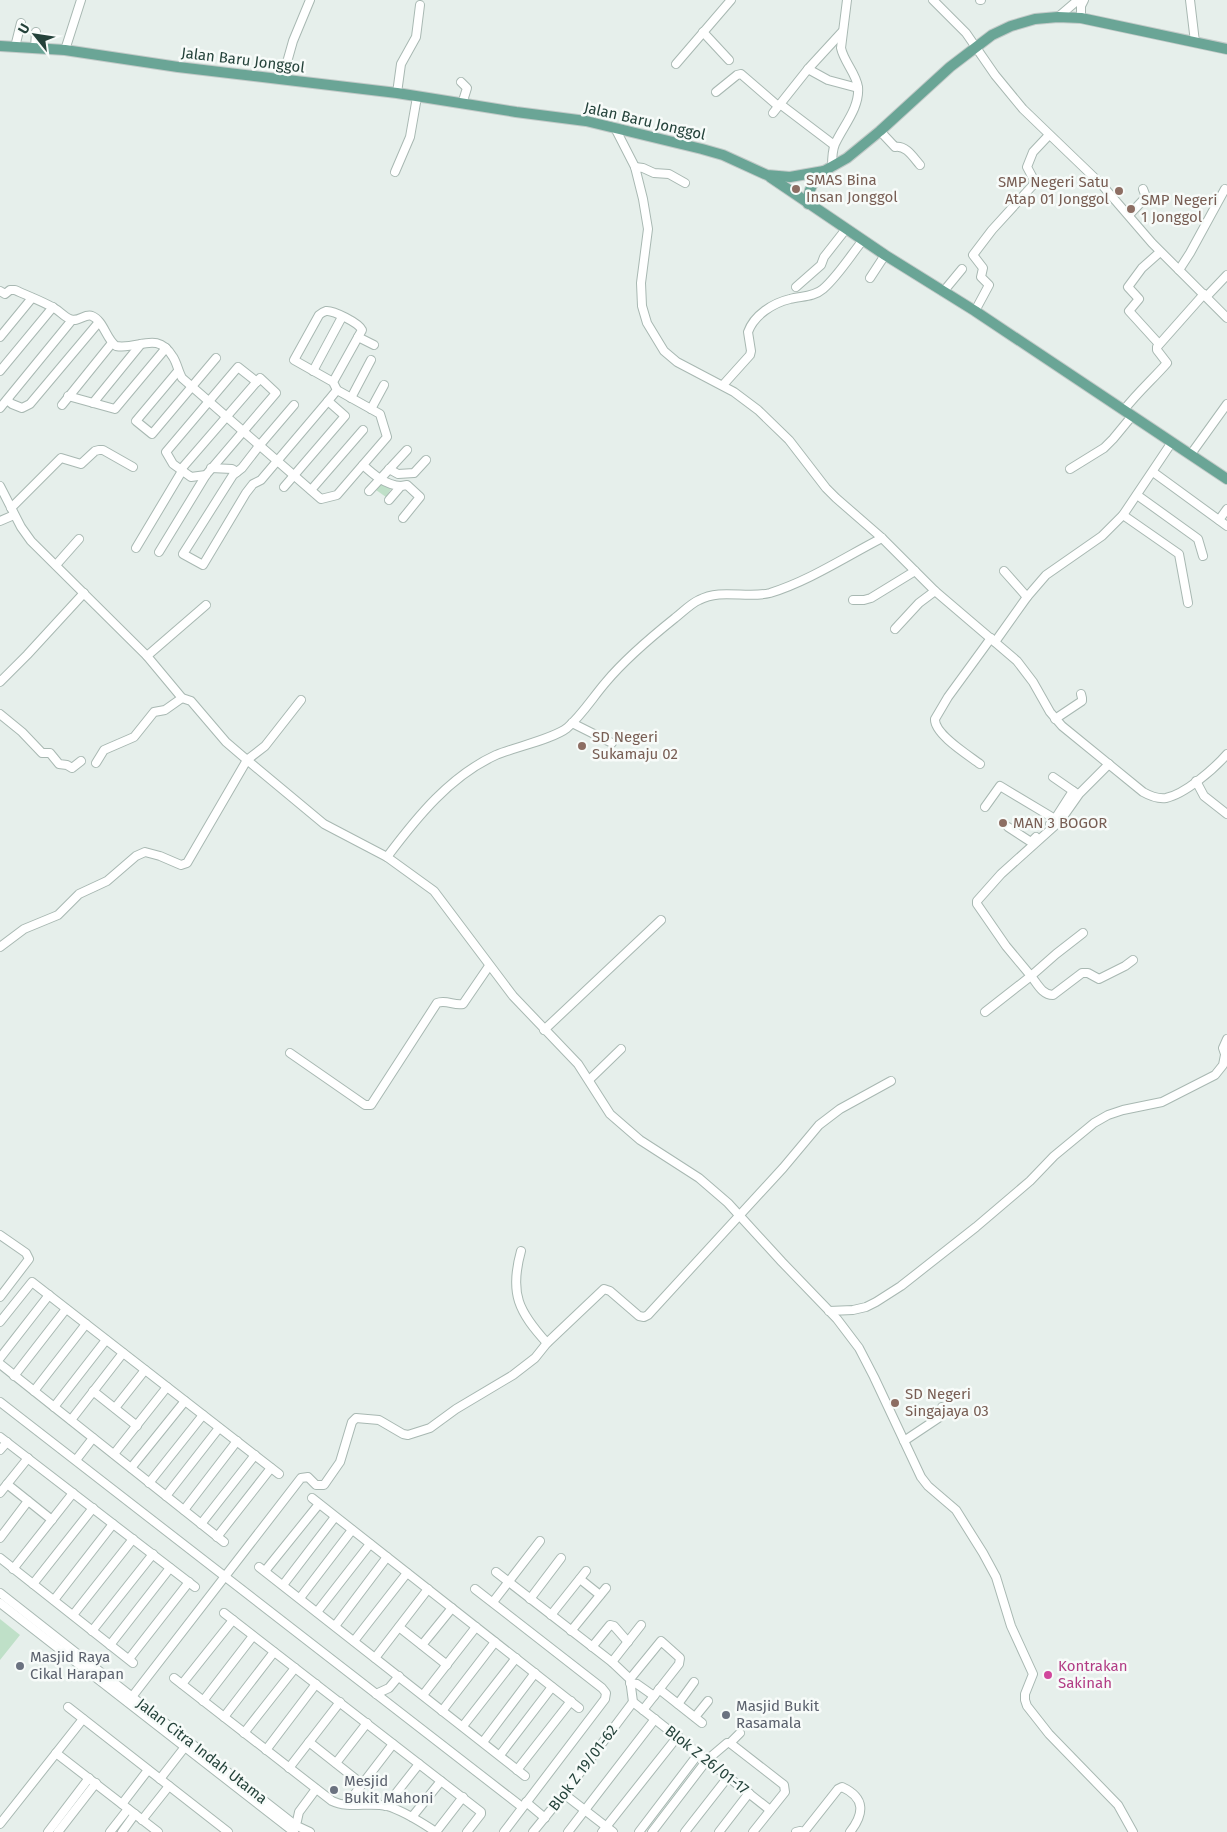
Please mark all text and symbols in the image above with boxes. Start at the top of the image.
north arrow [10,10,60,60]
text: U [15,21,34,37]
street label: Jalan Baru Jonggol [180,43,306,77]
street label: Jalan Baru Jonggol [582,98,708,144]
place label: SMAS Bina Insan Jonggol [806,171,898,206]
place label: SMP Negeri Satu Atap 01 Jonggol [998,173,1110,208]
marker: SMAS Bina Insan Jonggol [790,183,802,195]
marker: SMP Negeri Satu Atap 01 Jonggol [1113,185,1125,197]
place label: SMP Negeri 1 Jonggol [1141,191,1218,226]
marker: SMP Negeri 1 Jonggol [1125,203,1137,215]
place label: SD Negeri Sukamaju 02 [592,728,678,763]
marker: SD Negeri Sukamaju 02 [576,740,588,752]
place label: MAN 3 BOGOR [1013,814,1107,832]
marker: MAN 3 BOGOR [997,817,1009,829]
place label: SD Negeri Singajaya 03 [905,1385,989,1420]
marker: SD Negeri Singajaya 03 [889,1397,901,1409]
place label: Masjid Raya Cikal Harapan [30,1648,124,1683]
place label: Kontrakan Sakinah [1058,1657,1127,1692]
marker: Masjid Raya Cikal Harapan [14,1660,26,1672]
marker: Kontrakan Sakinah [1042,1669,1054,1681]
street label: Jalan Citra Indah Utama [133,1694,271,1808]
place label: Masjid Bukit Rasamala [736,1697,820,1732]
marker: Masjid Bukit Rasamala [720,1709,732,1721]
street label: Blok Z 19/01-62 [545,1722,621,1814]
street label: Blok Z 26/01-17 [662,1722,753,1798]
place label: Mesjid Bukit Mahoni [344,1772,434,1807]
marker: Mesjid Bukit Mahoni [328,1784,340,1796]

